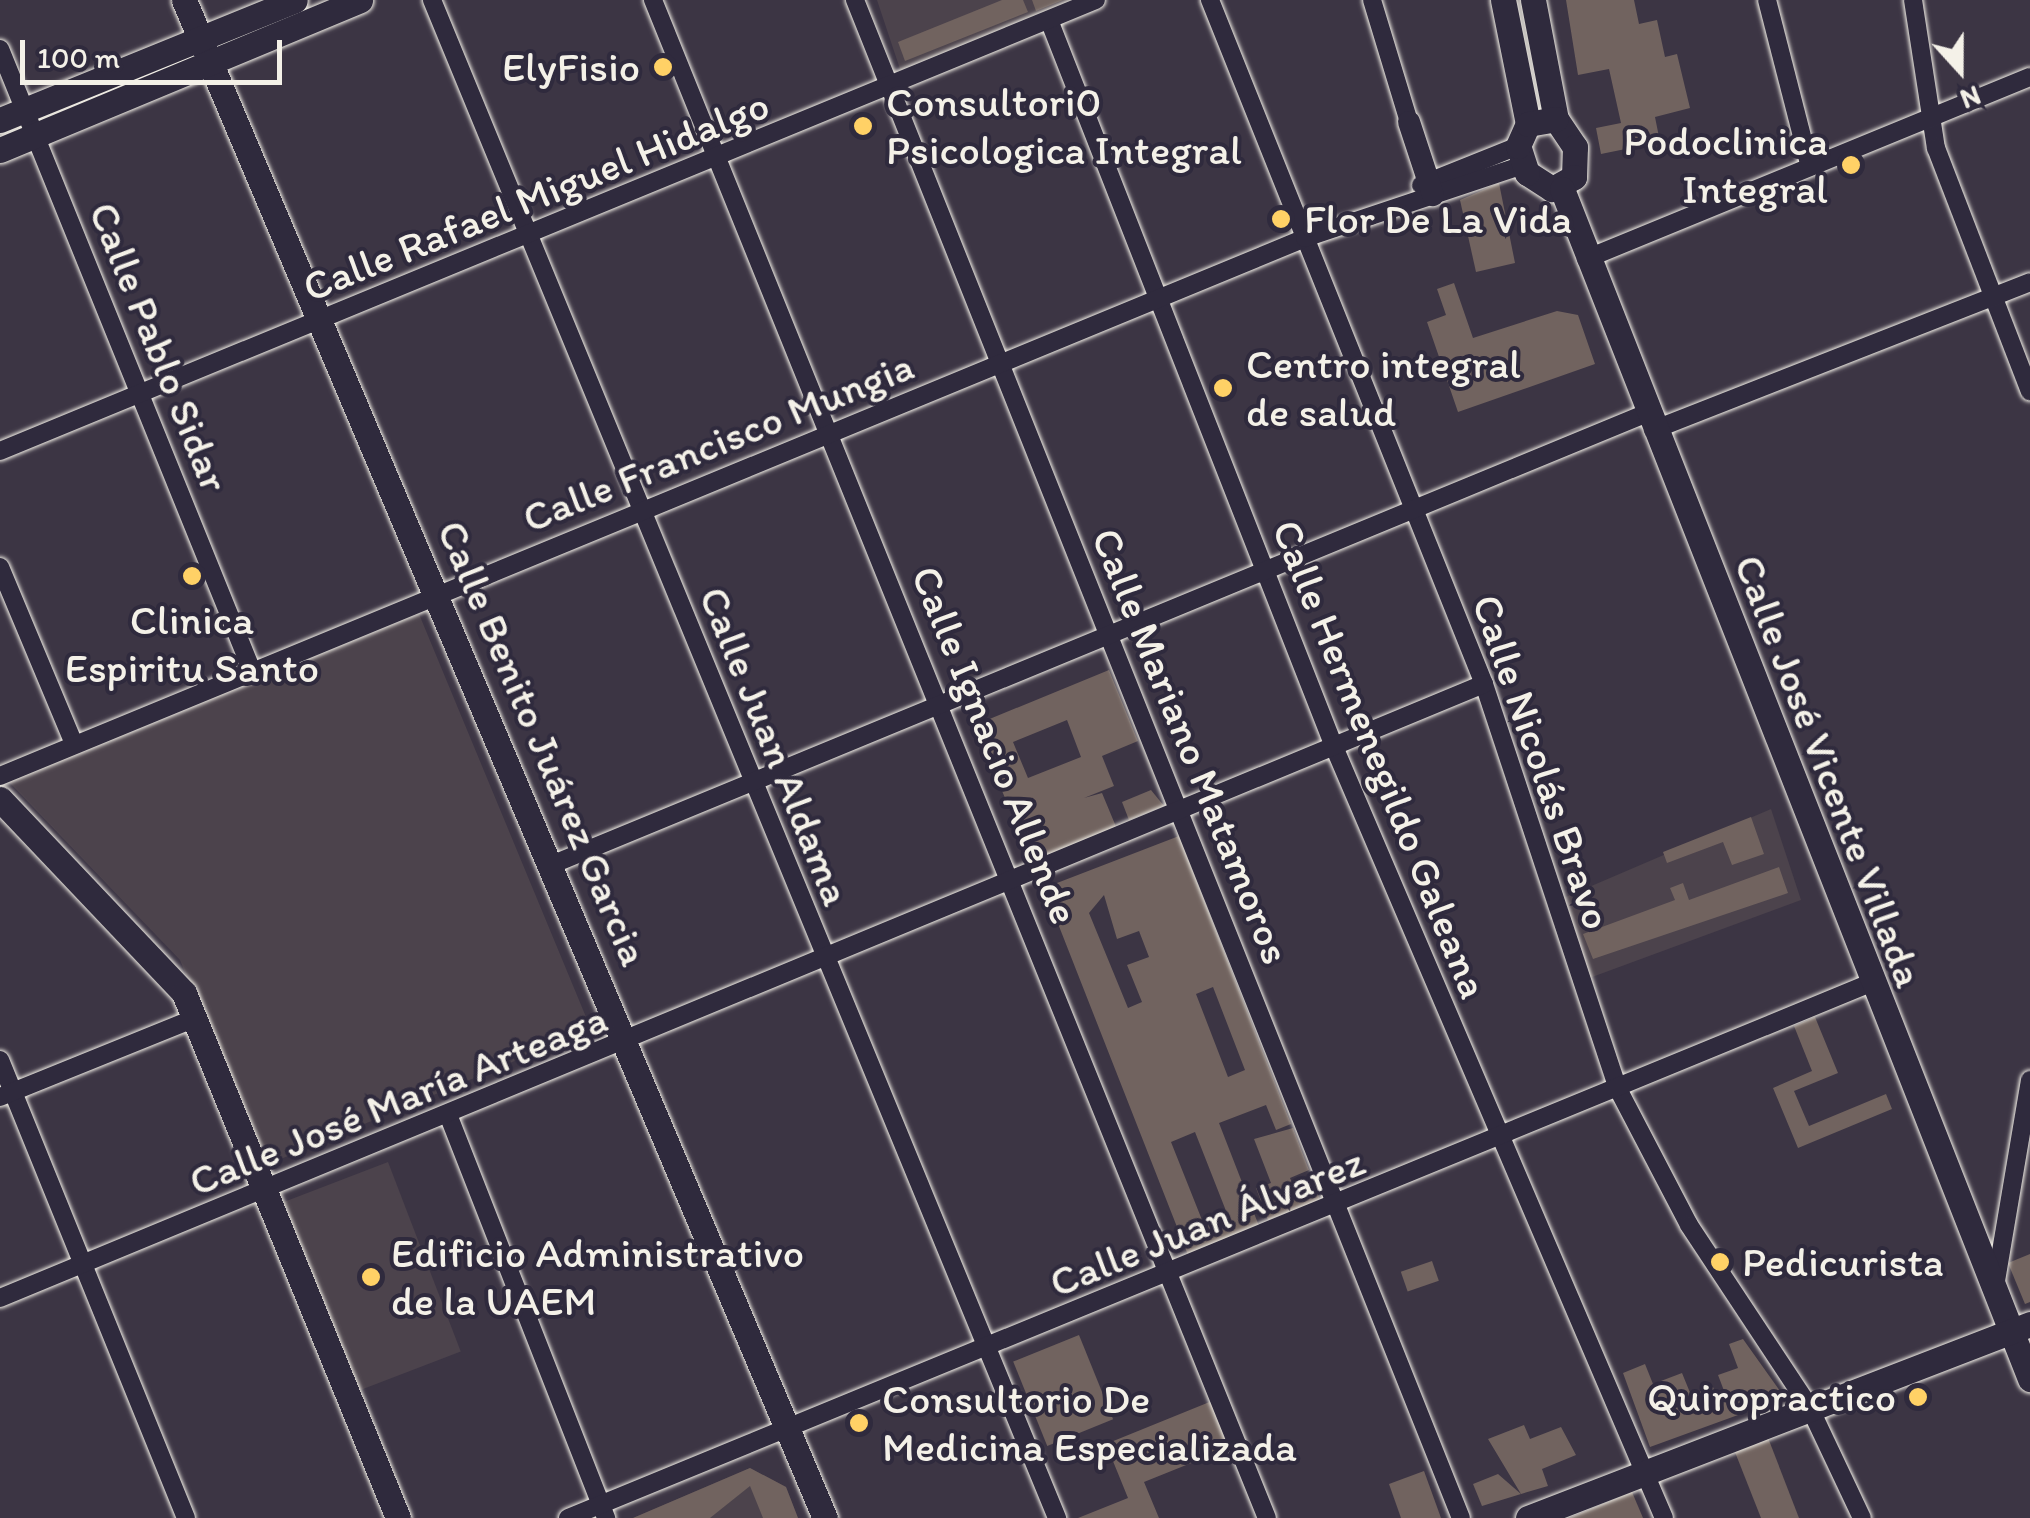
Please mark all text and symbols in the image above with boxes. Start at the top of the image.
scale bar [25,20,288,82]
north arrow [1910,20,2010,120]
text: 100 m [37,39,120,76]
place label: ElyFisio [502,42,640,92]
marker: ElyFisio [650,54,676,80]
place label: Consultori0 Psicologica Integral [886,77,1241,175]
text: N [1956,79,1986,117]
street label: Calle Rafael Miguel Hidalgo [297,80,775,312]
marker: Consultori0 Psicologica Integral [850,113,876,139]
place label: Podoclinica Integral [1623,116,1828,214]
marker: Podoclinica Integral [1838,152,1864,178]
place label: Flor De La Vida [1304,194,1573,244]
street label: Calle Pablo Sidar [78,196,240,498]
marker: Flor De La Vida [1268,206,1294,232]
place label: Centro integral de salud [1246,339,1522,438]
street label: Calle Francisco Mungia [515,341,921,543]
marker: Centro integral de salud [1210,375,1236,401]
street label: Calle Benito Juárez Garcia [426,512,660,974]
street label: Calle Hermenegildo Galeana [1261,512,1499,1006]
street label: Calle Mariano Matamoros [1081,522,1301,970]
street label: Calle José Vicente Villada [1723,548,1935,994]
street label: Calle Ignacio Allende [900,558,1090,932]
marker: Clinica Espiritu Santo [179,563,205,589]
street label: Calle Juan Aldama [688,580,862,912]
street label: Calle Nicolás Bravo [1461,588,1623,936]
place label: Clinica Espiritu Santo [64,595,320,694]
street label: Calle José María Arteaga [181,993,615,1207]
street label: Calle Juan Álvarez [1042,1136,1372,1308]
place label: Edificio Administrativo de la UAEM [391,1228,805,1326]
place label: Pedicurista [1742,1237,1944,1287]
marker: Pedicurista [1707,1249,1733,1275]
marker: Edificio Administrativo de la UAEM [360,1266,382,1288]
place label: Quiropractico [1647,1372,1896,1422]
place label: Consultorio De Medicina Especializada [882,1374,1296,1472]
marker: Quiropractico [1905,1384,1931,1410]
marker: Consultorio De Medicina Especializada [846,1410,872,1436]

